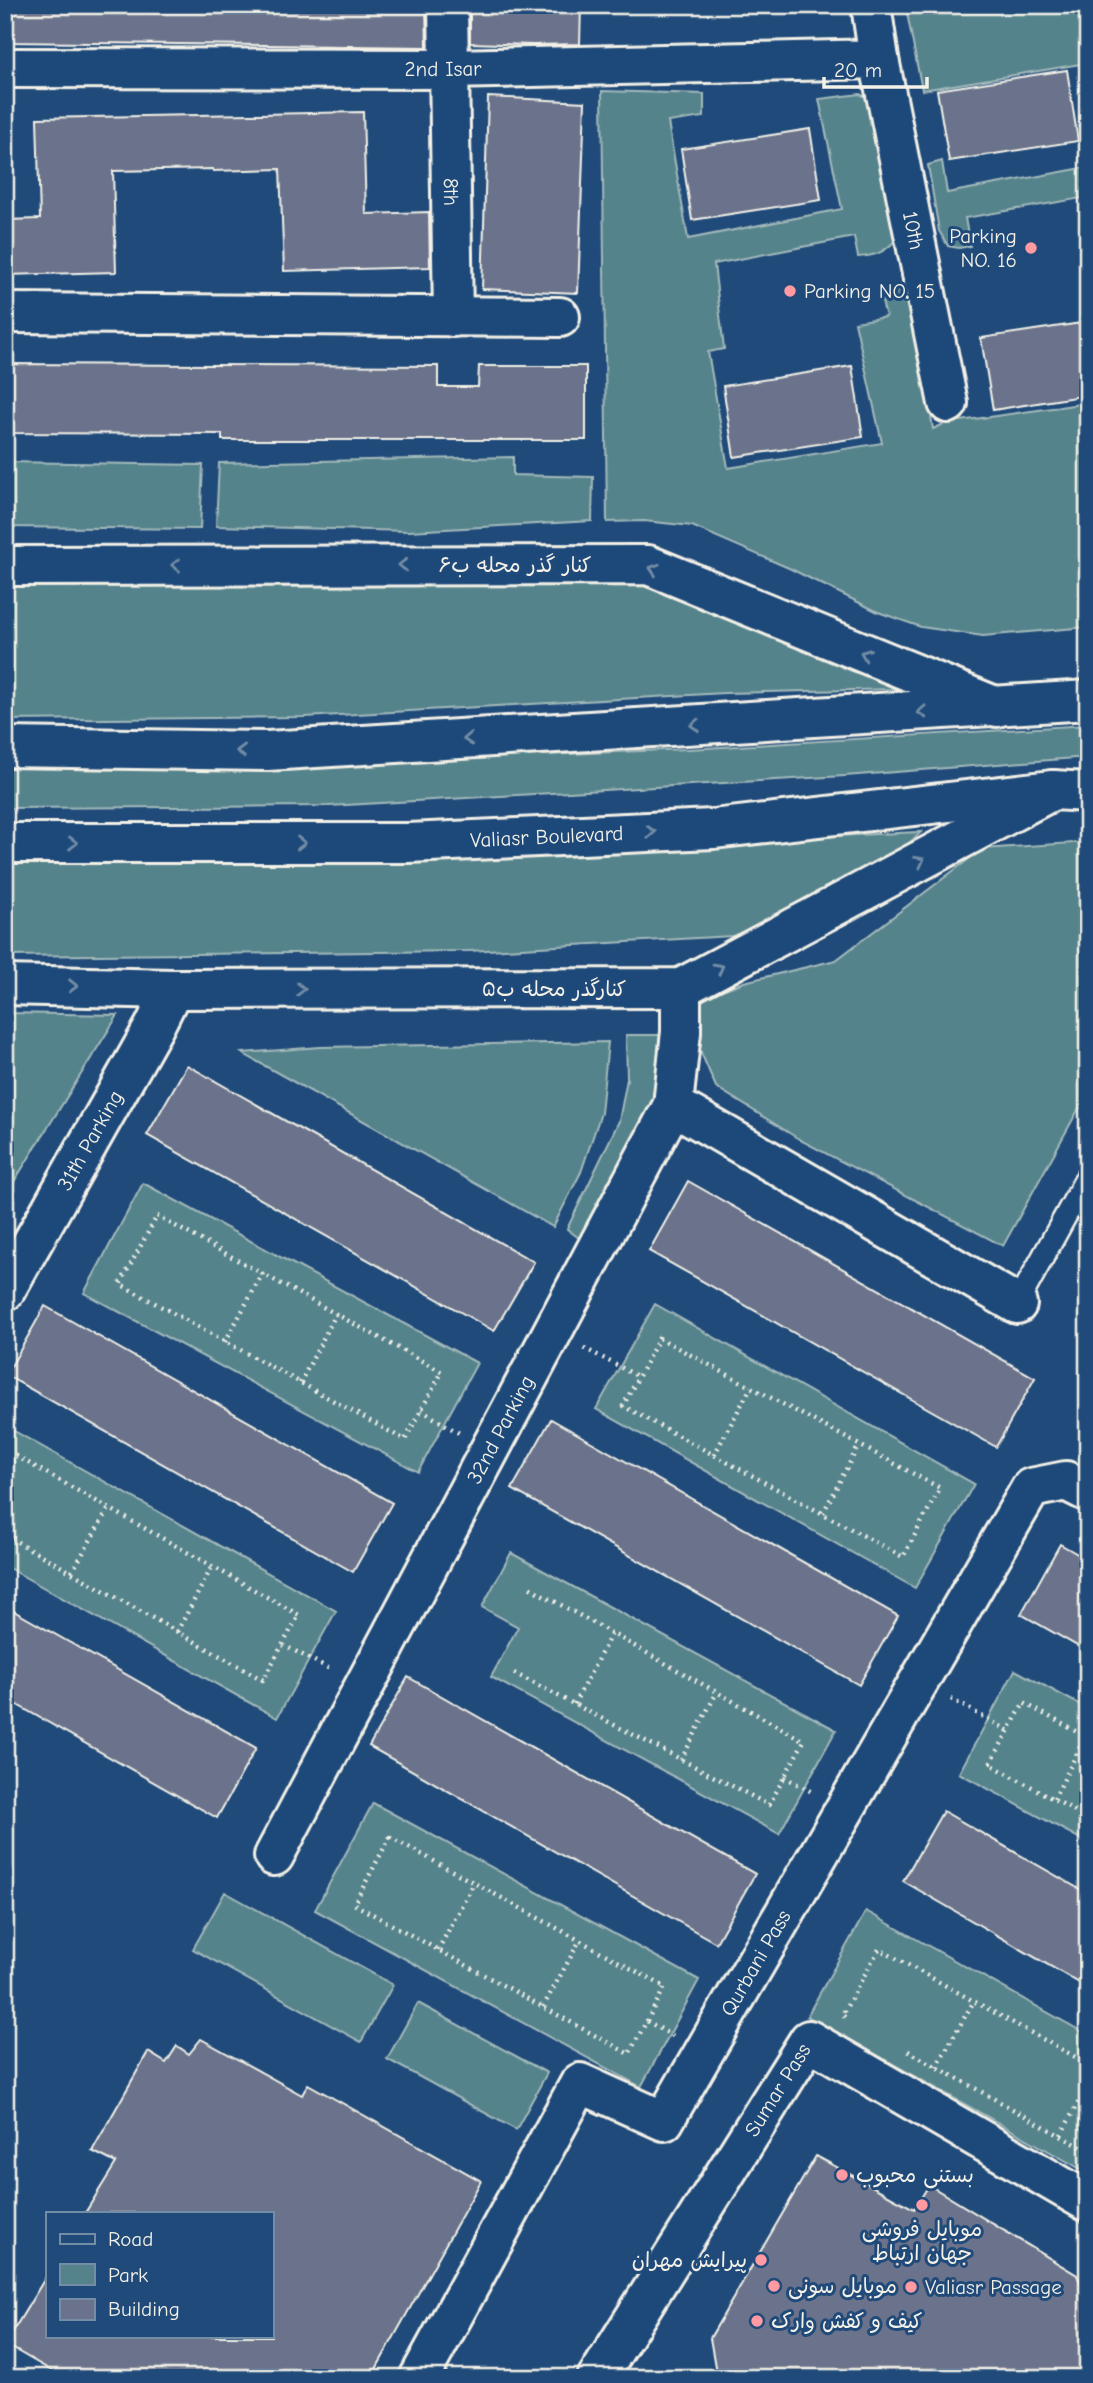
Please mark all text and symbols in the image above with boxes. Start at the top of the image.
scale bar [824,46,927,90]
street label: 2nd Isar [405,56,482,81]
text: 20 m [834,58,882,82]
street label: 8th [439,178,463,206]
street label: 10th [898,209,929,252]
place label: Parking NO. 16 [949,224,1017,272]
marker: Parking NO. 16 [1023,240,1039,256]
place label: Parking NO. 15 [804,279,935,303]
marker: Parking NO. 15 [782,283,798,299]
street label: کنار گذر محله ب۶ [439,553,591,578]
one-way arrow [170,557,180,573]
one-way arrow [397,557,408,573]
one-way arrow [649,563,661,577]
one-way arrow [860,648,873,662]
one-way arrow [916,704,927,719]
one-way arrow [689,718,700,733]
one-way arrow [462,731,473,746]
one-way arrow [235,743,245,759]
street label: Valiasr Boulevard [470,821,624,852]
one-way arrow [645,825,656,840]
one-way arrow [69,835,79,851]
one-way arrow [296,835,307,851]
one-way arrow [913,856,925,869]
one-way arrow [712,963,725,976]
street label: کنارگذر محله ب۵ [482,977,626,1002]
one-way arrow [68,979,79,994]
one-way arrow [296,981,307,997]
street label: 31th Parking [52,1086,128,1195]
street label: 32nd Parking [462,1371,539,1488]
street label: Qurbani Pass [716,1906,796,2020]
street label: Sumar Pass [740,2039,816,2141]
place label: بستنی محبوب [856,2163,974,2189]
marker: بستنی محبوب [834,2167,850,2183]
marker: موبایل فروشی جهان ارتباط [914,2197,930,2213]
legend [46,2212,273,2338]
place label: موبایل فروشی جهان ارتباط [862,2217,982,2266]
text: Road [108,2227,153,2251]
place label: پیرایش مهران [632,2248,747,2273]
marker: پیرایش مهران [753,2252,769,2268]
text: Park [108,2263,148,2287]
place label: موبایل سونی [788,2274,897,2300]
place label: Valiasr Passage [925,2275,1062,2299]
marker: موبایل سونی [766,2278,782,2294]
marker: Valiasr Passage [903,2279,919,2295]
text: Building [108,2297,180,2321]
place label: کیف و کفش وارک [771,2309,923,2335]
marker: کیف و کفش وارک [749,2313,765,2329]

